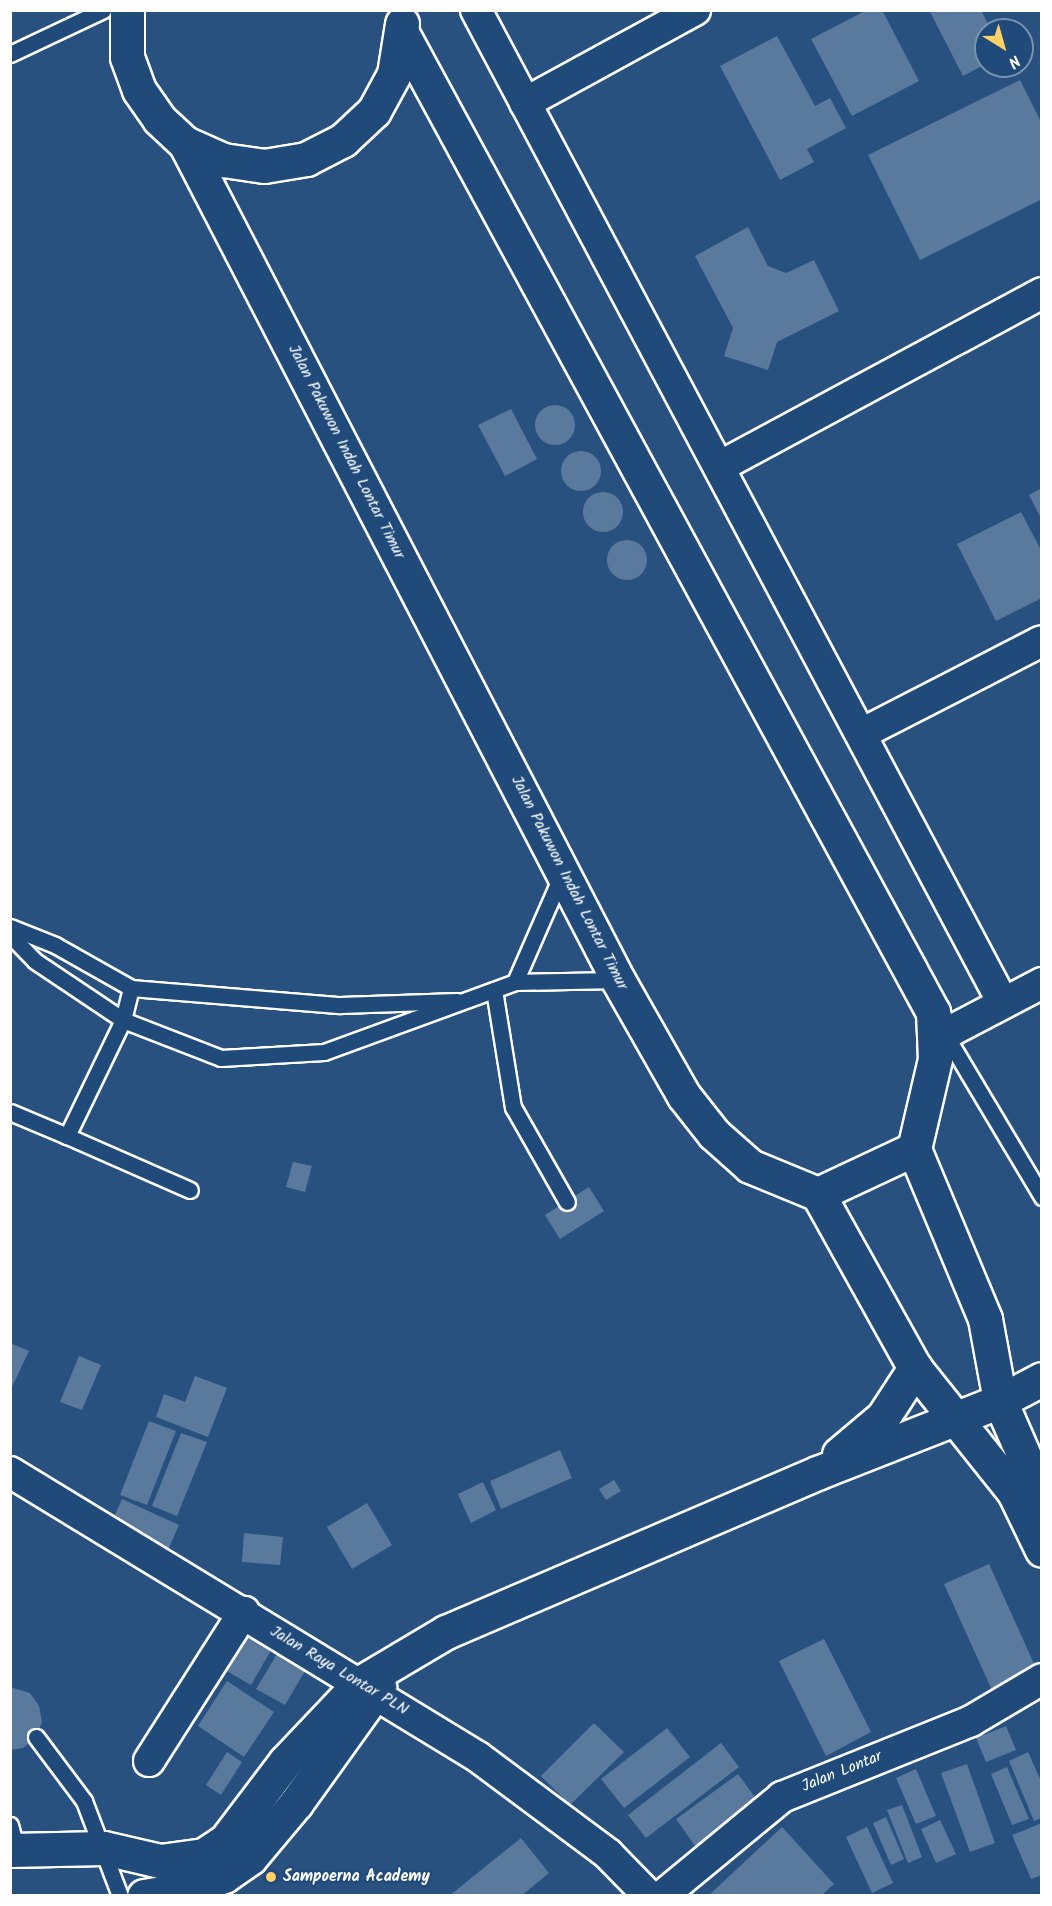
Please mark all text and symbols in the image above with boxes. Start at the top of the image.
north arrow [974,18,1034,78]
text: N [1002,48,1025,74]
street label: Jalan Pakuwon Indah Lontar Timur [283,342,409,562]
street label: Jalan Pakuwon Indah Lontar Timur [506,773,632,993]
street label: Jalan Raya Lontar PLN [266,1622,412,1720]
street label: Jalan Lontar [799,1747,885,1797]
place label: Sampoerna Academy [283,1867,430,1887]
marker: Sampoerna Academy [264,1870,278,1884]

